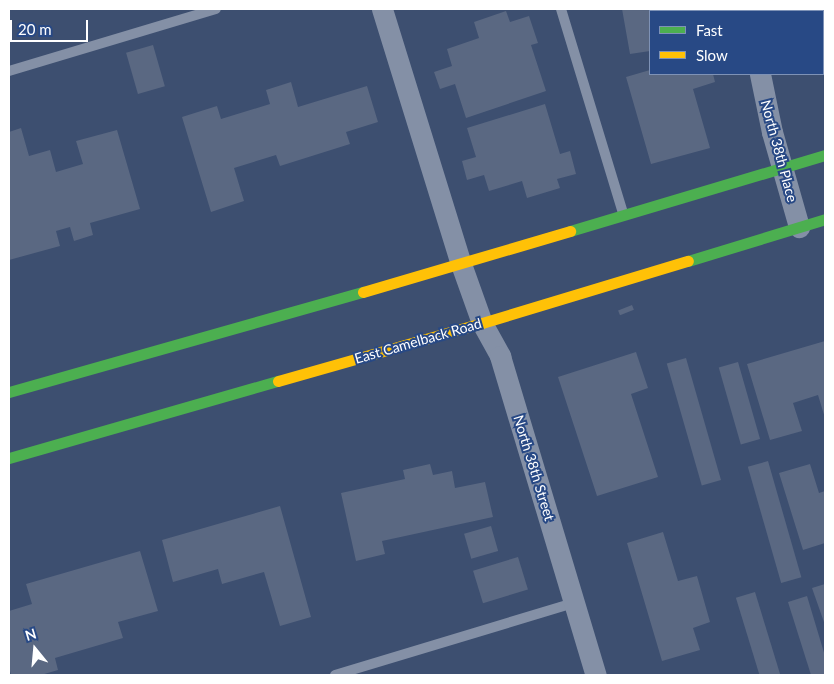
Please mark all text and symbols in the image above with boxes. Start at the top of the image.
scale bar [12,10,90,42]
legend [649,10,824,75]
text: 20 m [18,20,52,38]
text: Fast [696,21,723,39]
text: Slow [696,46,728,64]
street label: North 38th Place [757,98,801,204]
street label: East Camelback Road [353,315,483,367]
street label: North 38th Street [510,413,558,523]
north arrow [10,624,60,674]
text: N [23,624,38,644]

